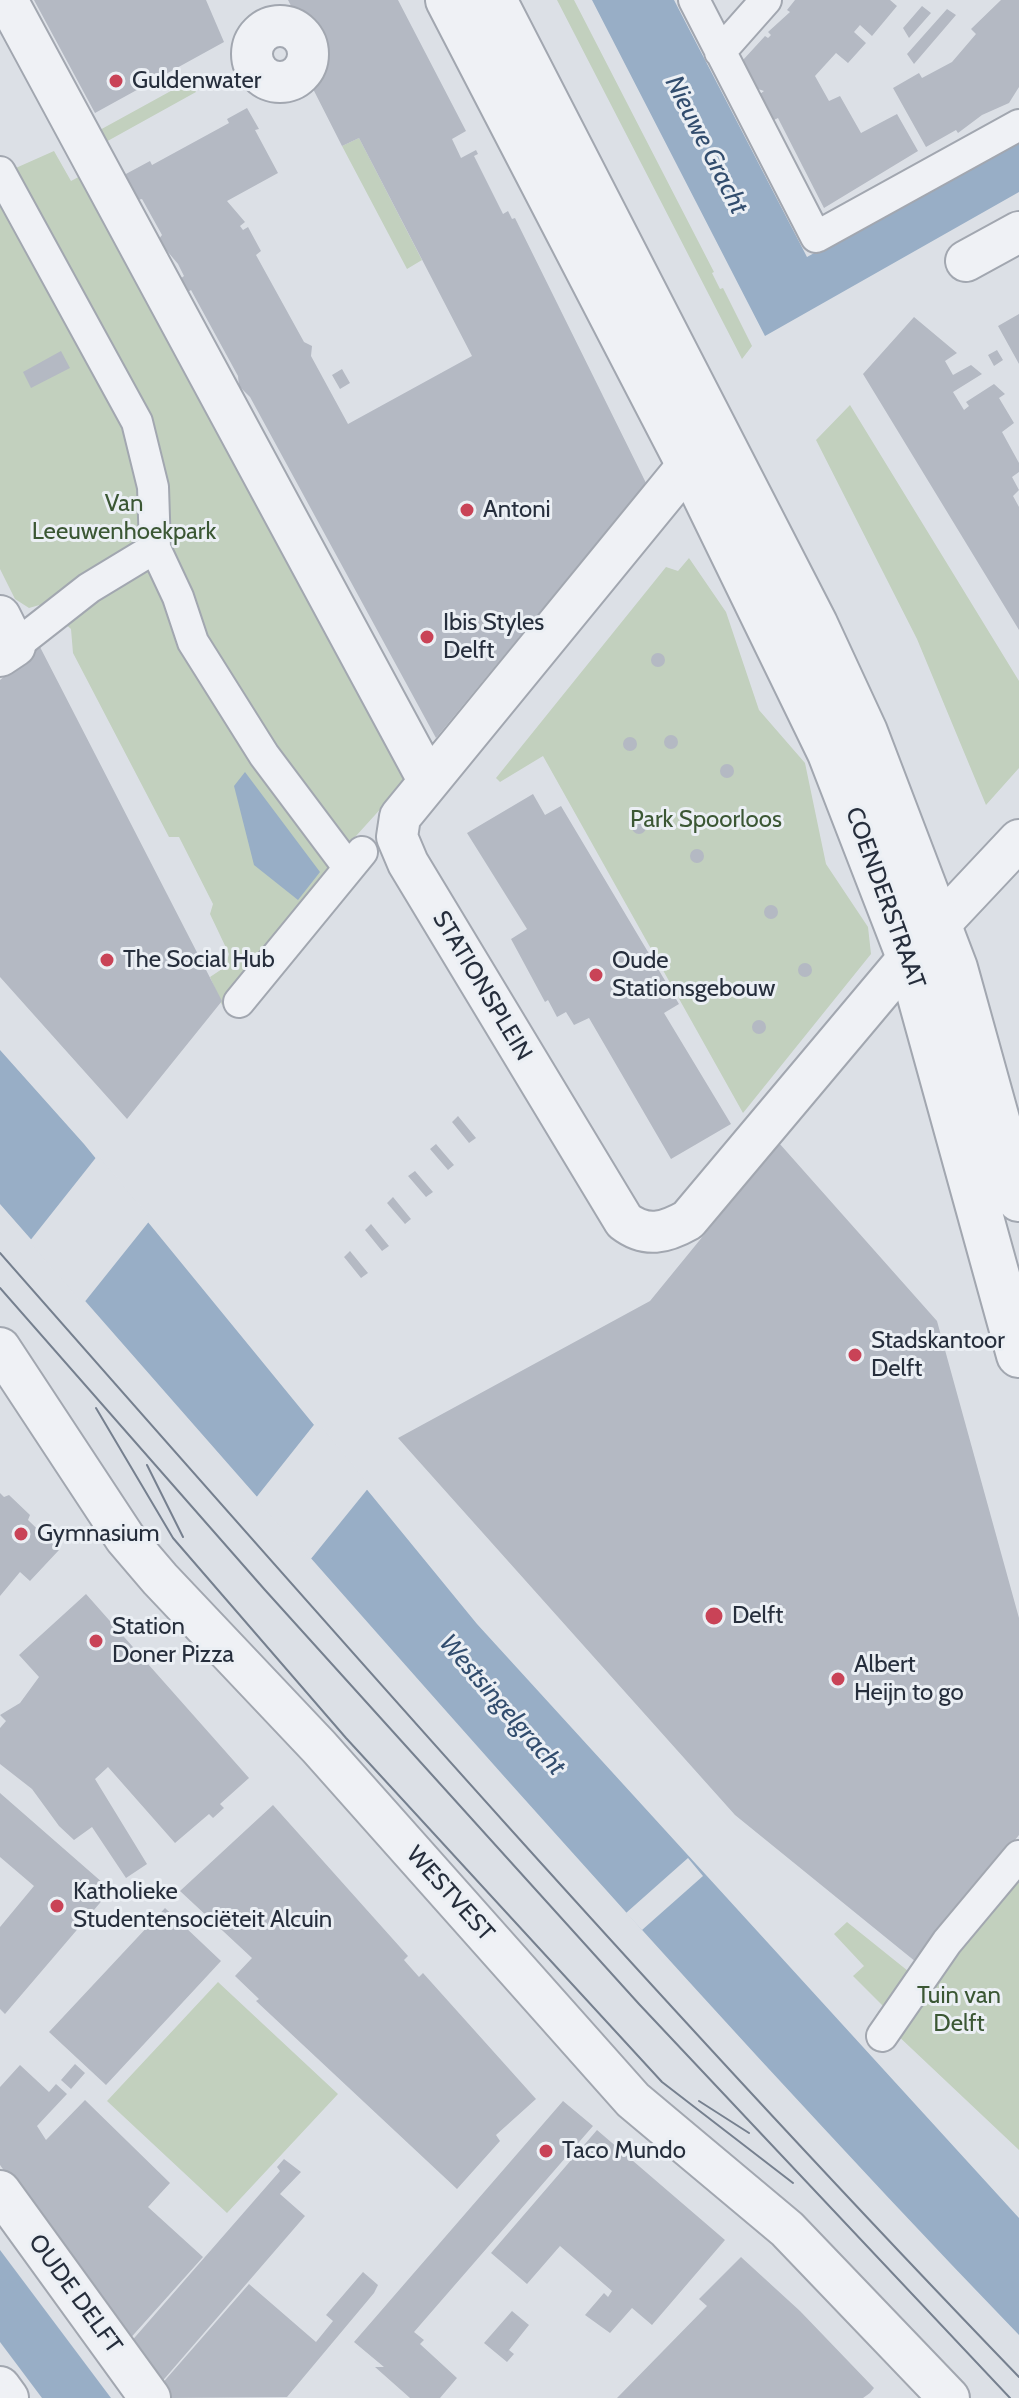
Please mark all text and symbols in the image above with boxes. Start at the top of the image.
place label: Guldenwater [132,67,261,95]
water label: Nieuwe Gracht [658,71,754,219]
marker: Guldenwater [107,72,125,90]
park label: Van Leeuwenhoekpark [32,490,216,546]
place label: Antoni [483,496,551,524]
marker: Antoni [458,501,476,519]
place label: Ibis Styles Delft [443,609,544,665]
marker: Ibis Styles Delft [418,628,436,646]
street label: COENDERSTRAAT [839,803,931,993]
park label: Park Spoorloos [630,806,782,834]
street label: STATIONSPLEIN [426,906,538,1066]
place label: The Social Hub [123,946,275,974]
place label: Oude Stationsgebouw [612,947,775,1003]
marker: The Social Hub [98,951,116,969]
marker: Oude Stationsgebouw [587,966,605,984]
place label: Stadskantoor Delft [871,1327,1005,1383]
marker: Stadskantoor Delft [846,1346,864,1364]
place label: Gymnasium [37,1520,160,1548]
marker: Gymnasium [12,1525,30,1543]
place label: Delft [732,1602,783,1630]
marker: Delft [703,1605,725,1627]
place label: Station Doner Pizza [112,1613,234,1669]
water label: Westsingelgracht [432,1628,572,1782]
marker: Station Doner Pizza [87,1632,105,1650]
place label: Albert Heijn to go [854,1651,964,1707]
marker: Albert Heijn to go [829,1670,847,1688]
street label: WESTVEST [400,1841,500,1947]
place label: Katholieke Studentensociëteit Alcuin [73,1878,332,1934]
marker: Katholieke Studentensociëteit Alcuin [48,1897,66,1915]
park label: Tuin van Delft [917,1982,1001,2038]
place label: Taco Mundo [562,2137,686,2165]
marker: Taco Mundo [537,2142,555,2160]
street label: OUDE DELFT [22,2229,128,2359]

